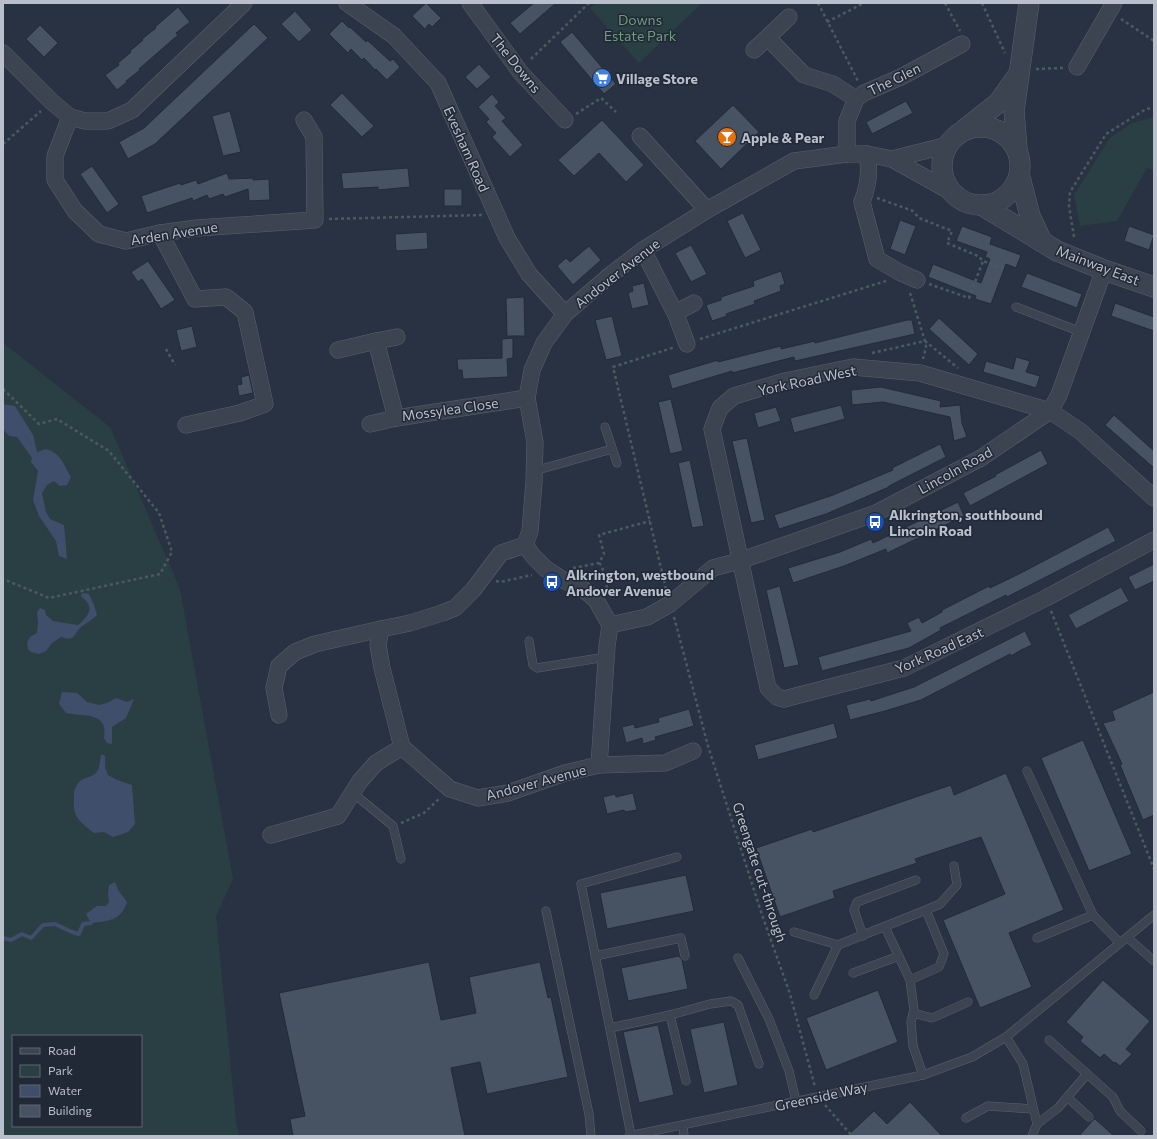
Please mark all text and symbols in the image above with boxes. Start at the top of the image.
park label: Downs Estate Park [604,11,677,44]
street label: The Downs [487,30,545,96]
street label: The Glen [865,59,923,99]
supermarket icon: Village Store [591,67,613,89]
place label: Village Store [616,70,698,87]
street label: Evesham Road [441,104,493,194]
bar icon: Apple & Pear [716,126,738,148]
place label: Apple & Pear [741,129,825,146]
street label: Arden Avenue [129,218,219,248]
street label: Andover Avenue [571,235,663,311]
street label: Mainway East [1054,241,1142,289]
street label: York Road West [756,361,858,399]
street label: Mossylea Close [401,394,499,424]
street label: Lincoln Road [915,443,995,497]
place label: Alkrington, southbound Lincoln Road [889,506,1043,539]
bus stop icon: Alkrington, southbound Lincoln Road [864,511,886,533]
place label: Alkrington, westbound Andover Avenue [566,566,714,599]
bus stop icon: Alkrington, westbound Andover Avenue [541,571,563,593]
street label: York Road East [892,623,986,677]
street label: Andover Avenue [484,760,588,804]
street label: Greengate cut-through [729,800,791,944]
legend [12,1035,142,1127]
text: Road [48,1043,76,1057]
text: Park [48,1063,74,1077]
street label: Greenside Way [773,1078,869,1114]
text: Water [48,1083,82,1097]
text: Building [48,1103,92,1117]

